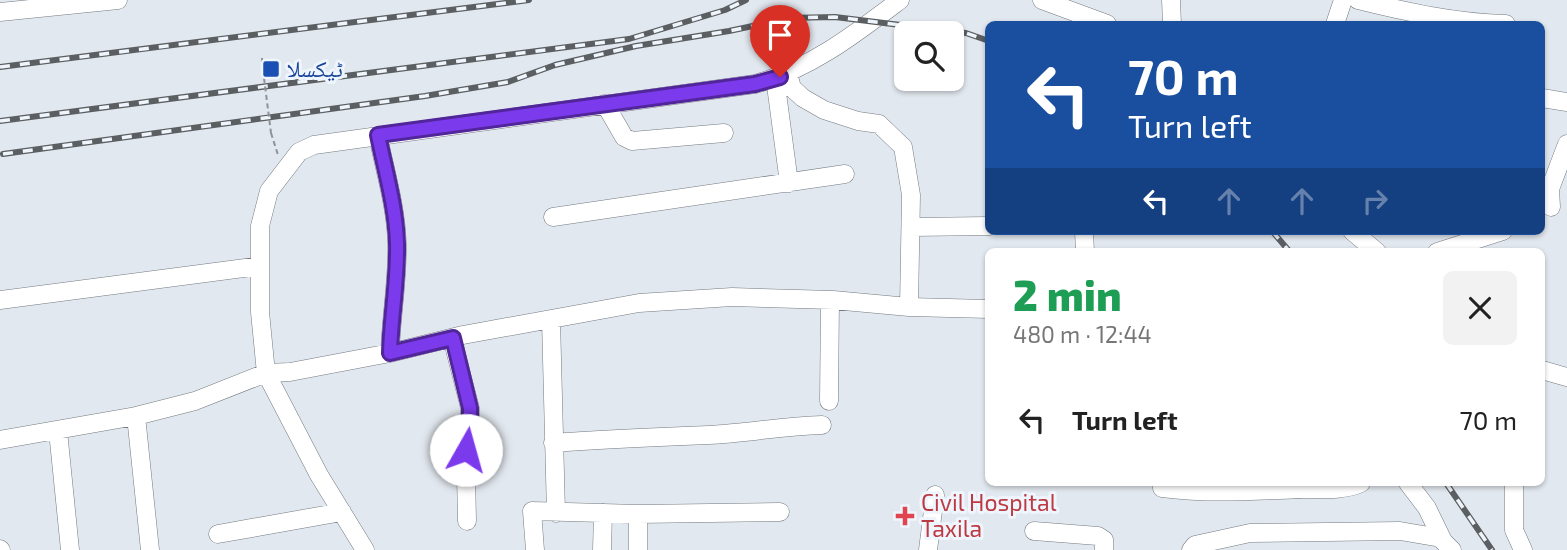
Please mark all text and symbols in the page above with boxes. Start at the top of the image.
pin [750,5,810,77]
icon: arrive [761,16,799,54]
map controls [894,21,964,91]
button: search [894,21,964,91]
text: 70 m [1128,46,1239,105]
icon: left [1013,49,1104,140]
place label: ٹیکسلا [287,54,343,82]
marker: ٹیکسلا [261,59,281,79]
text: Turn left [1128,106,1252,144]
icon: left [1137,182,1175,220]
icon: ahead [1210,182,1248,220]
icon: ahead [1283,182,1321,220]
icon: right [1356,182,1394,220]
text: 2 min [1013,269,1122,319]
button: close [1443,271,1517,345]
text: 480 m · 12:44 [1013,320,1152,348]
icon: left [1013,401,1051,439]
text: Turn left [1072,404,1178,435]
text: 70 m [1459,404,1517,435]
position arrow [429,413,503,487]
place label: Civil Hospital Taxila [921,488,1057,542]
marker: Civil Hospital Taxila [895,506,915,526]

